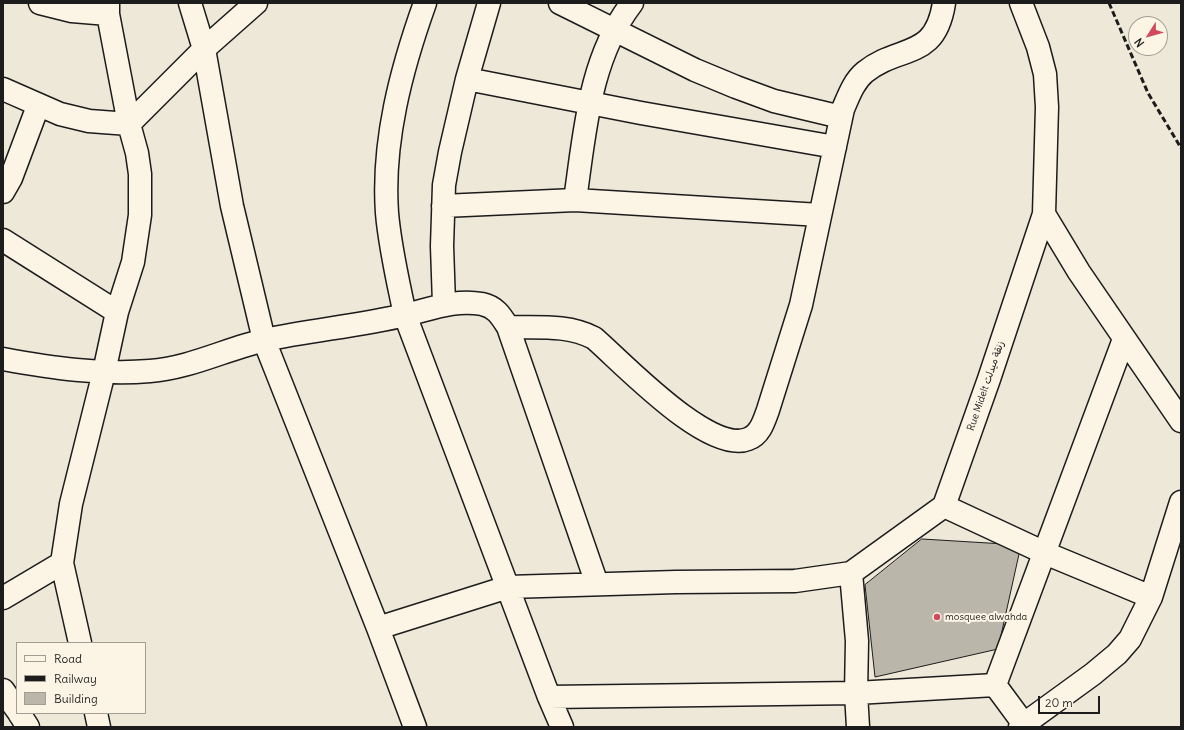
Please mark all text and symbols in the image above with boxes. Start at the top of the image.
north arrow [1128,16,1168,56]
text: N [1131,35,1147,50]
street label: Rue Midelt زنقة ميدلت [965,339,1007,433]
place label: mosquee alwahda [945,611,1027,623]
marker: mosquee alwahda [932,612,942,622]
legend [16,642,146,714]
text: Road [54,651,82,666]
text: Railway [54,671,97,686]
scale bar [1040,688,1102,714]
text: Building [54,691,98,706]
text: 20 m [1045,695,1073,710]

